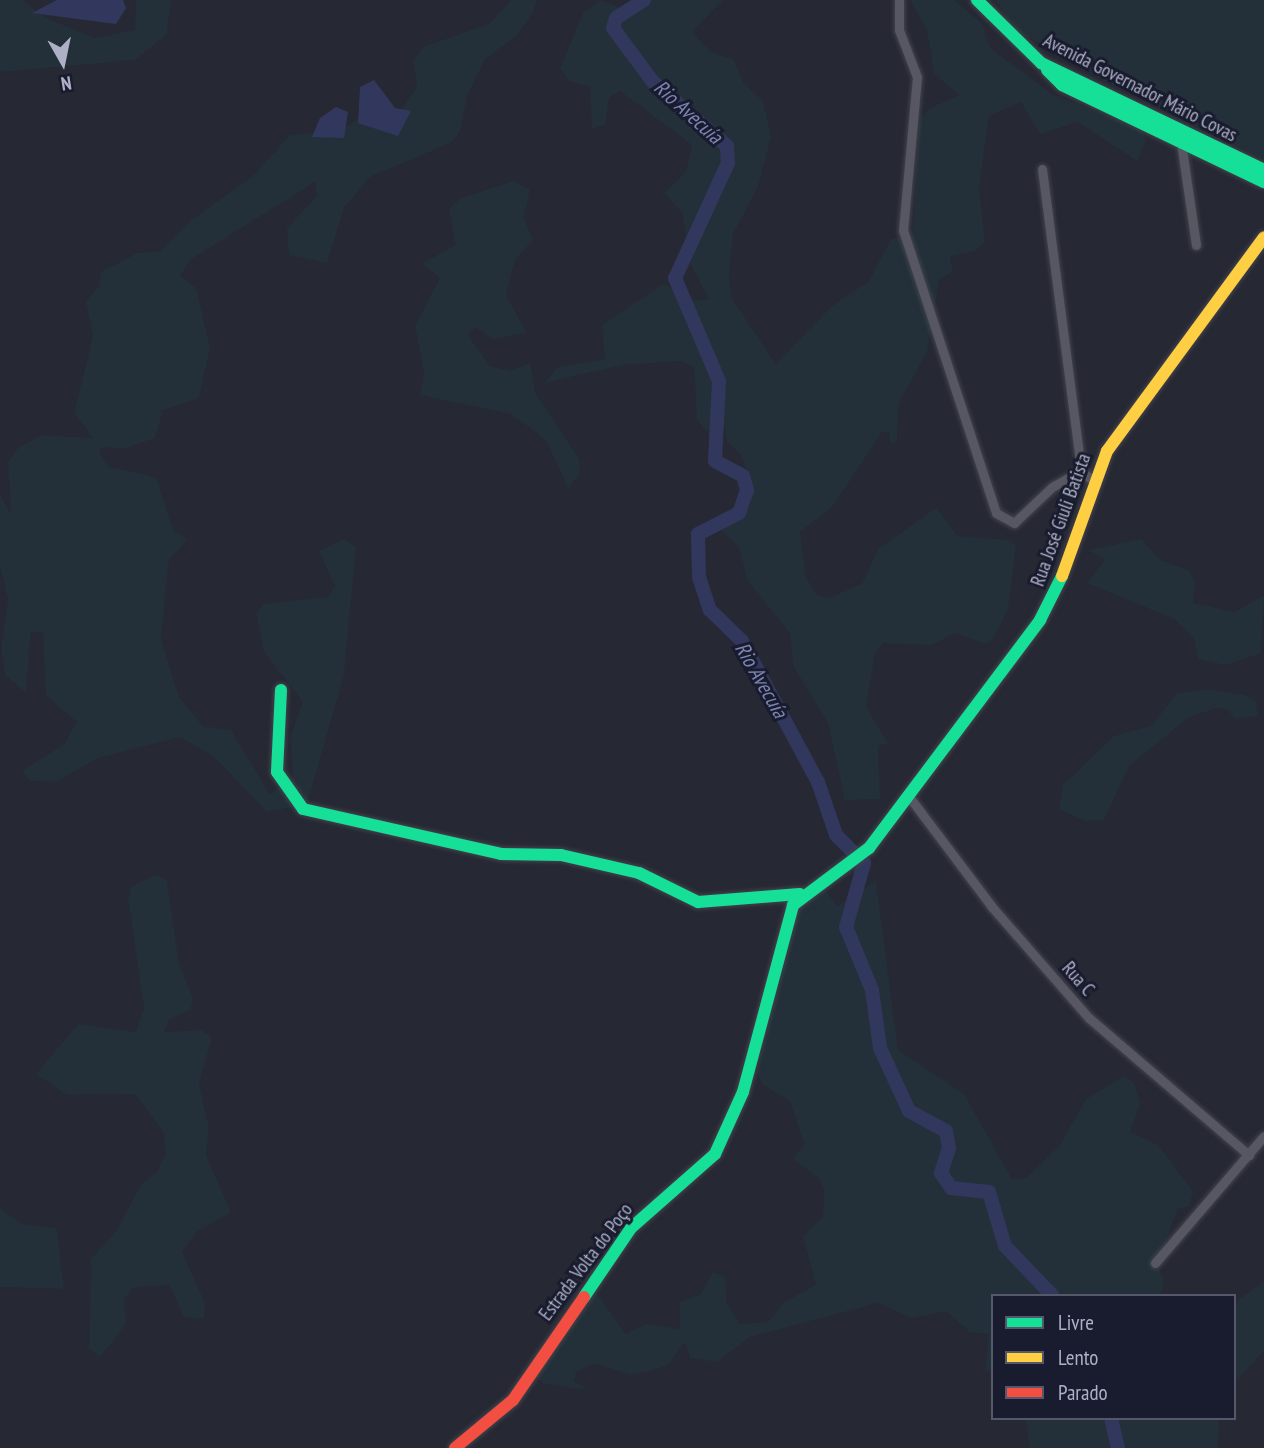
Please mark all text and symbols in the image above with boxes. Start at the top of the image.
north arrow [28,28,98,98]
street label: Avenida Governador Mário Covas [1039,29,1241,147]
text: N [59,71,73,96]
water label: Rio Avecuía [648,75,728,149]
street label: Rua José Giuli Batista [1026,451,1096,589]
water label: Rio Avecuía [729,637,793,723]
street label: Rua C [1057,957,1099,1001]
street label: Estrada Volta do Poço [534,1199,638,1325]
legend [991,1294,1236,1420]
text: Livre [1058,1309,1094,1336]
text: Lento [1058,1344,1098,1371]
text: Parado [1058,1379,1108,1406]

